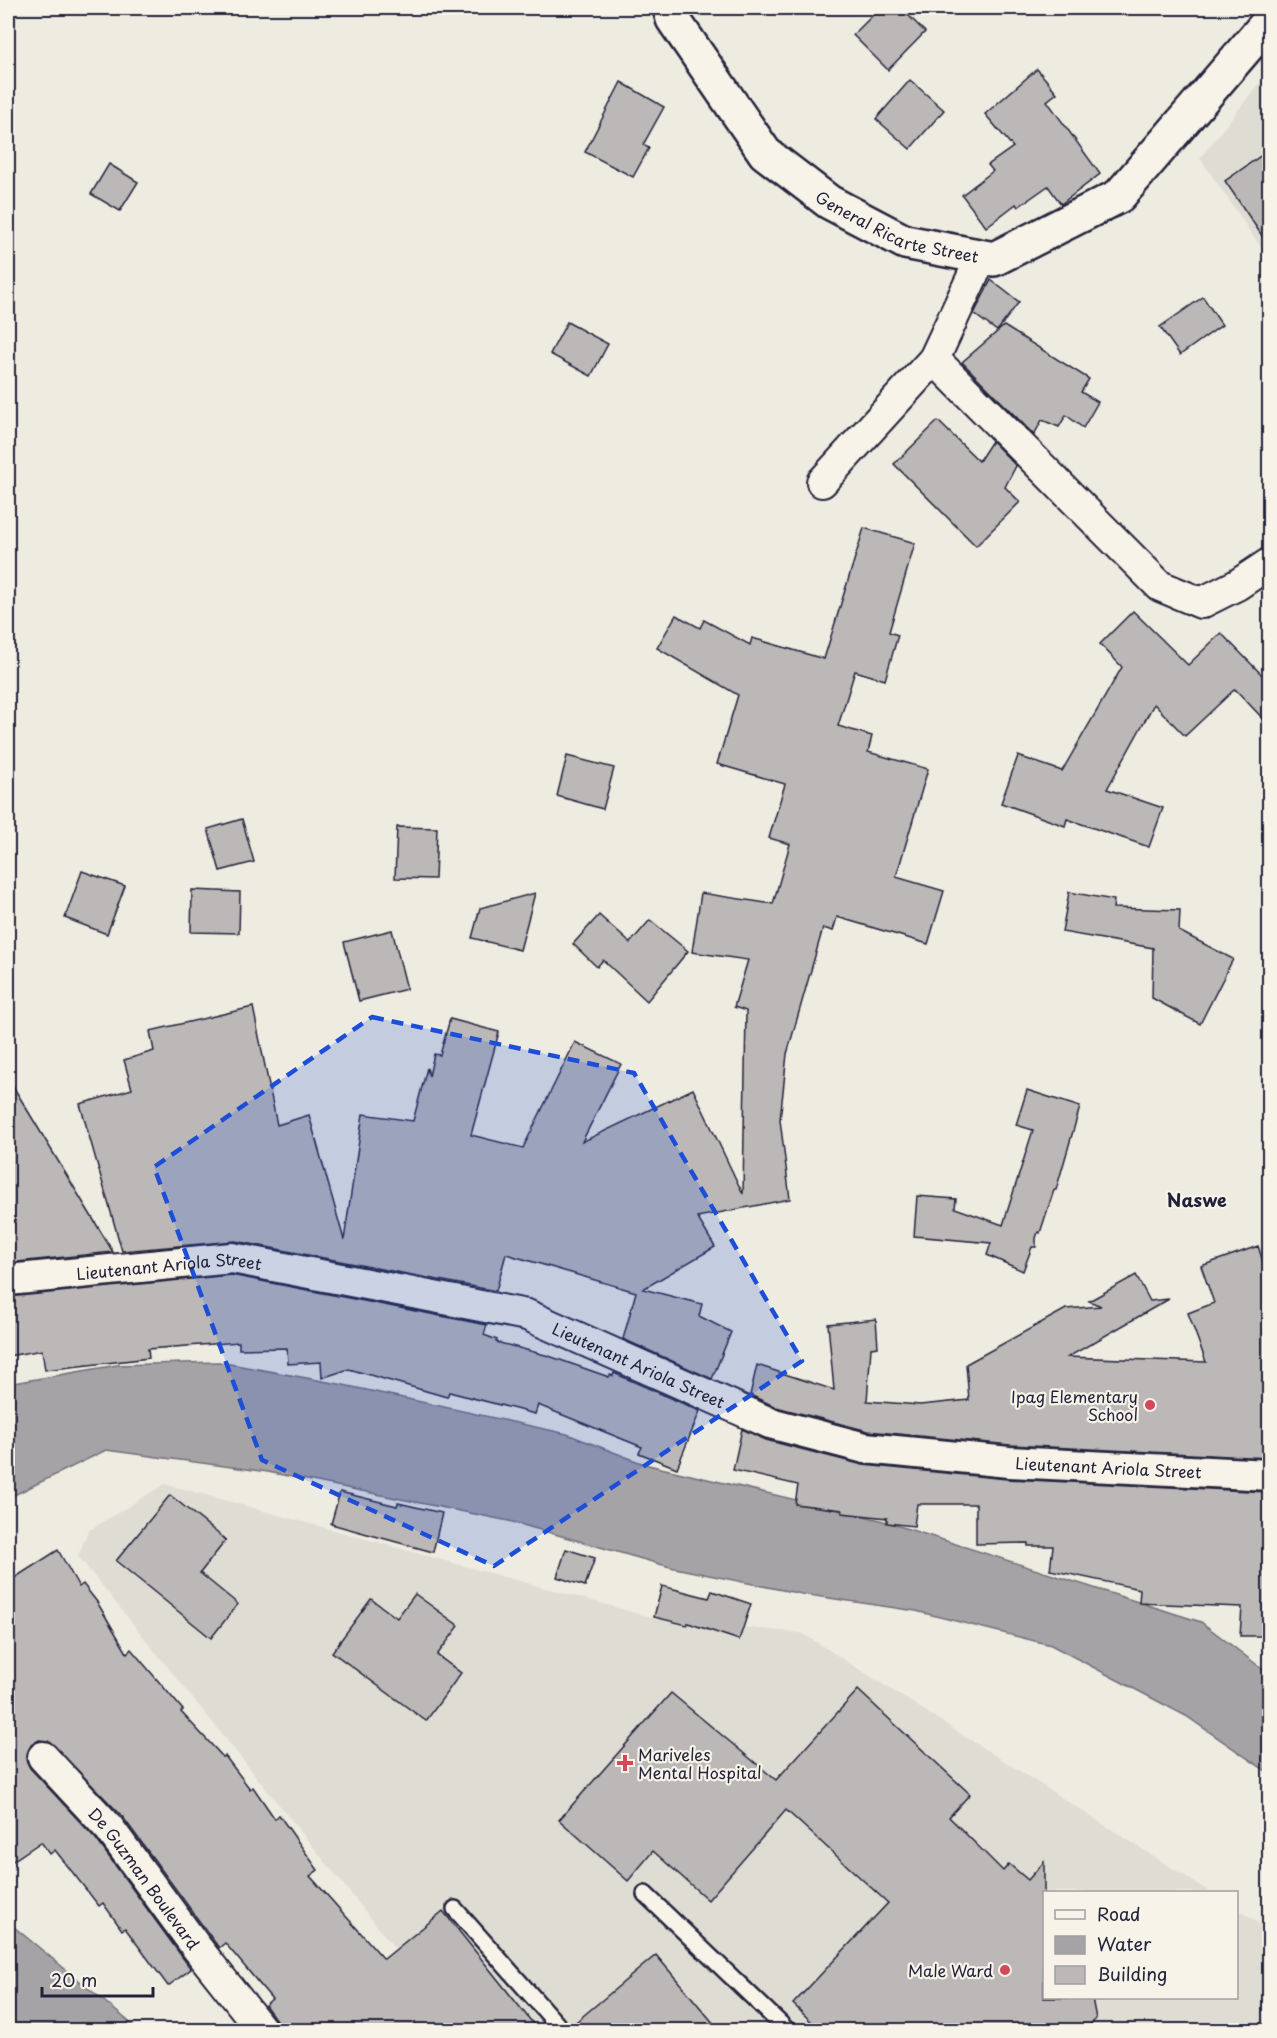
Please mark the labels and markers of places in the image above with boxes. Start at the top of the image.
place label: Ipag Elementary School [1011,1384,1138,1426]
marker: Ipag Elementary School [1143,1398,1157,1412]
place label: Mariveles Mental Hospital [638,1742,762,1784]
marker: Mariveles Mental Hospital [616,1754,634,1772]
place label: Male Ward [908,1958,993,1982]
marker: Male Ward [998,1963,1012,1977]

